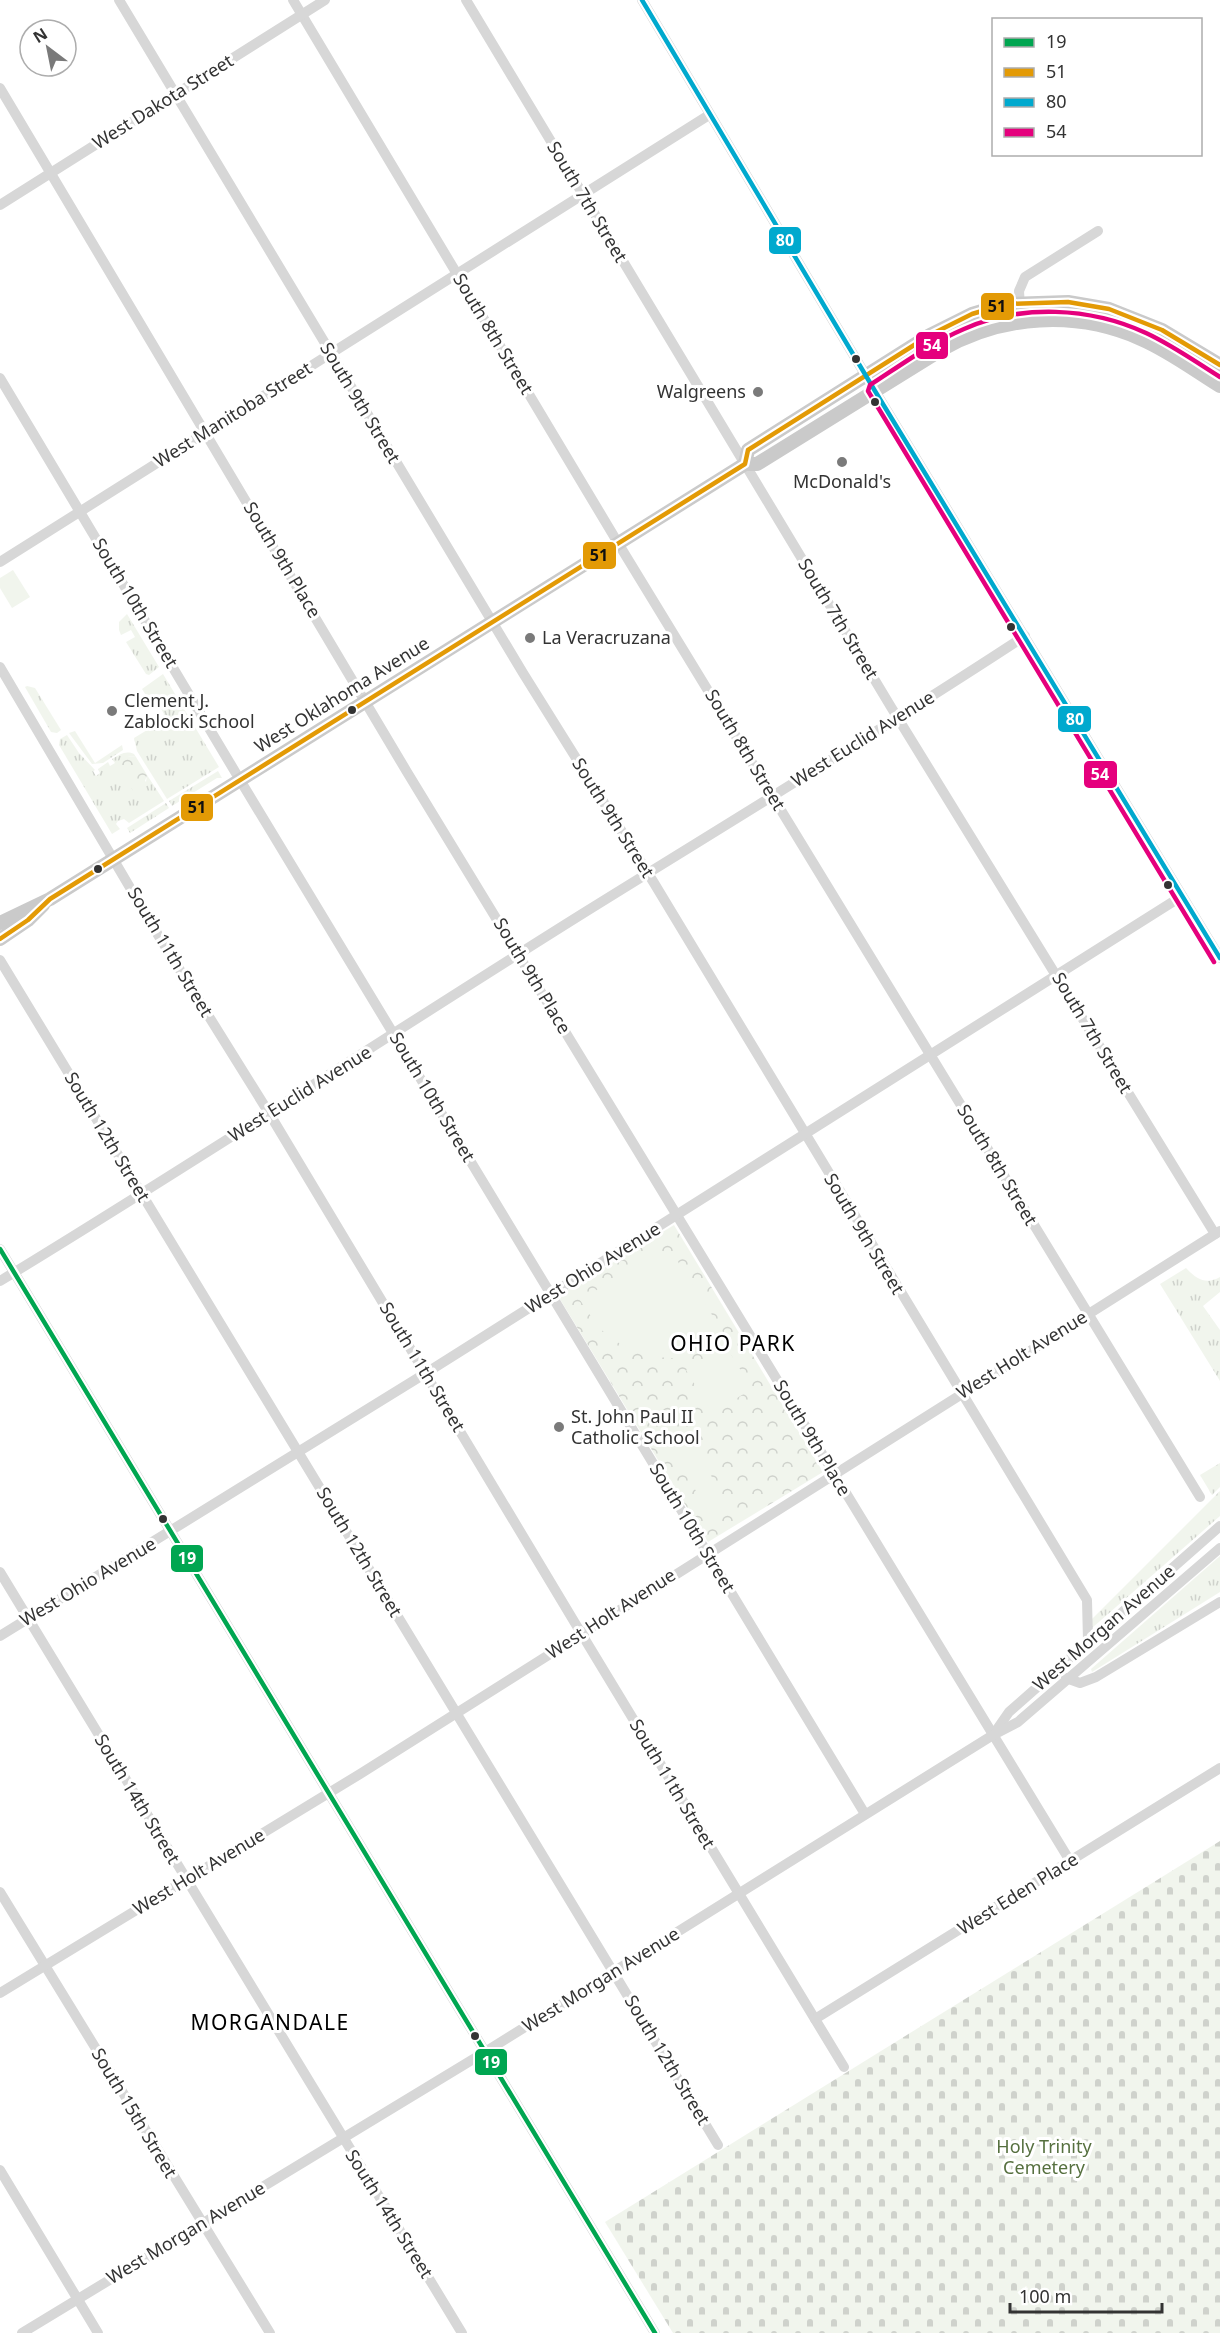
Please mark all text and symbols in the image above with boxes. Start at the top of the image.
north arrow [18,18,78,78]
legend [992,18,1202,156]
text: N [29,23,51,48]
text: 19 [1046,29,1067,53]
street label: West Dakota Street [88,48,238,154]
text: 51 [1046,59,1067,83]
text: 80 [1046,89,1067,113]
text: 54 [1046,119,1067,143]
street label: South 7th Street [542,137,634,267]
line badge: 80 [768,226,802,255]
text: 80 [776,229,794,251]
street label: South 8th Street [448,269,540,399]
line badge: 51 [980,292,1015,321]
text: 51 [988,295,1006,317]
line badge: 54 [915,331,949,360]
text: 54 [923,334,941,356]
street label: South 9th Street [315,338,407,468]
unlabelled marker [850,353,862,365]
street label: West Manitoba Street [149,355,316,473]
place label: Walgreens [657,379,746,403]
marker: Walgreens [751,385,765,399]
unlabelled marker [869,396,881,408]
marker: McDonald's [835,455,849,469]
place label: McDonald's [793,469,891,493]
street label: South 9th Place [239,497,327,622]
street label: South 10th Street [88,533,184,672]
line badge: 51 [582,541,617,570]
text: 51 [590,544,608,566]
street label: South 7th Street [793,554,885,684]
unlabelled marker [1005,621,1017,633]
place label: La Veracruzana [542,625,671,649]
street label: West Oklahoma Avenue [250,631,433,758]
marker: La Veracruzana [523,631,537,645]
street label: West Euclid Avenue [786,684,939,792]
street label: South 8th Street [700,685,792,815]
place label: Clement J. Zablocki School [124,688,255,733]
marker: Clement J. Zablocki School [105,704,119,718]
unlabelled marker [346,704,358,716]
line badge: 80 [1057,705,1092,733]
text: 80 [1066,708,1084,730]
street label: South 9th Street [567,753,661,882]
line badge: 54 [1083,760,1118,789]
text: 54 [1091,763,1109,785]
line badge: 51 [180,793,214,822]
text: 51 [188,796,206,818]
unlabelled marker [92,863,104,875]
unlabelled marker [1162,879,1174,891]
street label: South 11th Street [123,882,219,1021]
street label: South 9th Place [489,913,577,1038]
street label: South 7th Street [1047,968,1139,1098]
street label: South 10th Street [385,1027,481,1166]
street label: West Euclid Avenue [223,1039,376,1147]
street label: South 12th Street [60,1067,156,1206]
street label: South 8th Street [952,1100,1044,1230]
street label: South 9th Street [819,1169,911,1299]
street label: West Ohio Avenue [520,1216,665,1318]
street label: South 11th Street [375,1297,471,1436]
street label: West Holt Avenue [952,1304,1091,1404]
district label: OHIO PARK [670,1329,796,1357]
street label: South 9th Place [769,1375,857,1500]
place label: St. John Paul II Catholic School [571,1404,700,1449]
marker: St. John Paul II Catholic School [552,1420,566,1434]
street label: South 10th Street [645,1458,741,1597]
street label: South 12th Street [312,1482,408,1621]
unlabelled marker [157,1513,169,1525]
street label: West Ohio Avenue [15,1531,160,1631]
line badge: 19 [170,1544,204,1573]
text: 19 [178,1547,196,1569]
street label: West Morgan Avenue [1027,1559,1180,1696]
street label: West Holt Avenue [541,1562,680,1664]
street label: South 11th Street [625,1714,721,1853]
street label: South 14th Street [90,1729,186,1868]
street label: West Holt Avenue [128,1822,269,1920]
street label: West Eden Place [953,1846,1082,1940]
street label: West Morgan Avenue [517,1921,684,2037]
street label: South 12th Street [620,1990,716,2129]
district label: MORGANDALE [190,2008,350,2036]
unlabelled marker [469,2030,481,2042]
street label: South 15th Street [87,2043,183,2182]
line badge: 19 [474,2048,508,2076]
text: 19 [482,2051,500,2073]
park label: Holy Trinity Cemetery [996,2134,1092,2179]
street label: South 14th Street [341,2145,439,2283]
street label: West Morgan Avenue [102,2175,269,2289]
scale bar [1010,2276,1162,2314]
text: 100 m [1019,2284,1071,2308]

